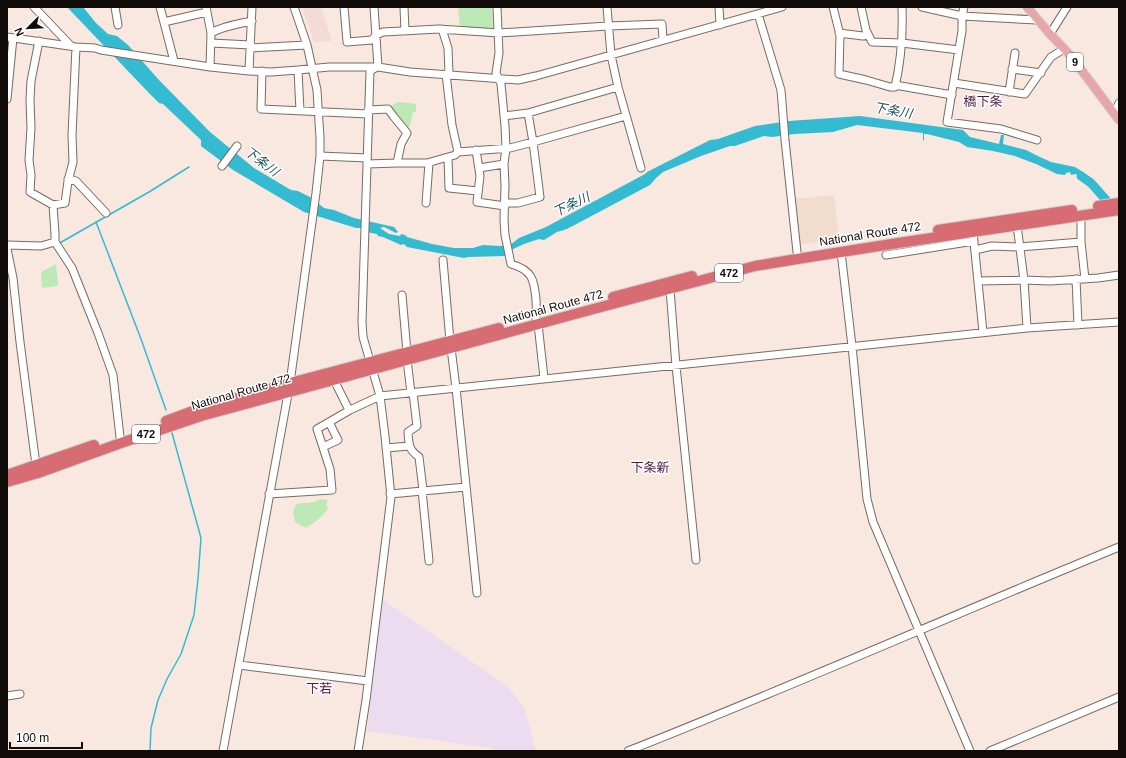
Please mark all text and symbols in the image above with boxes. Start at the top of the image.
north arrow [8,8,48,48]
text: N [12,26,26,38]
road number: 9 [1067,53,1083,71]
district label: 橋下条 [963,94,1003,109]
water label: 下条川 [872,100,915,122]
water label: 下条川 [242,144,283,180]
water label: 下条川 [550,188,594,220]
street label: National Route 472 [818,219,922,249]
road number: 472 [715,264,743,282]
street label: National Route 472 [502,287,605,327]
street label: National Route 472 [190,371,293,413]
road number: 472 [132,425,160,443]
district label: 下条新 [630,460,670,475]
district label: 下若 [306,681,332,696]
scale bar [10,724,82,750]
text: 100 m [16,731,49,745]

